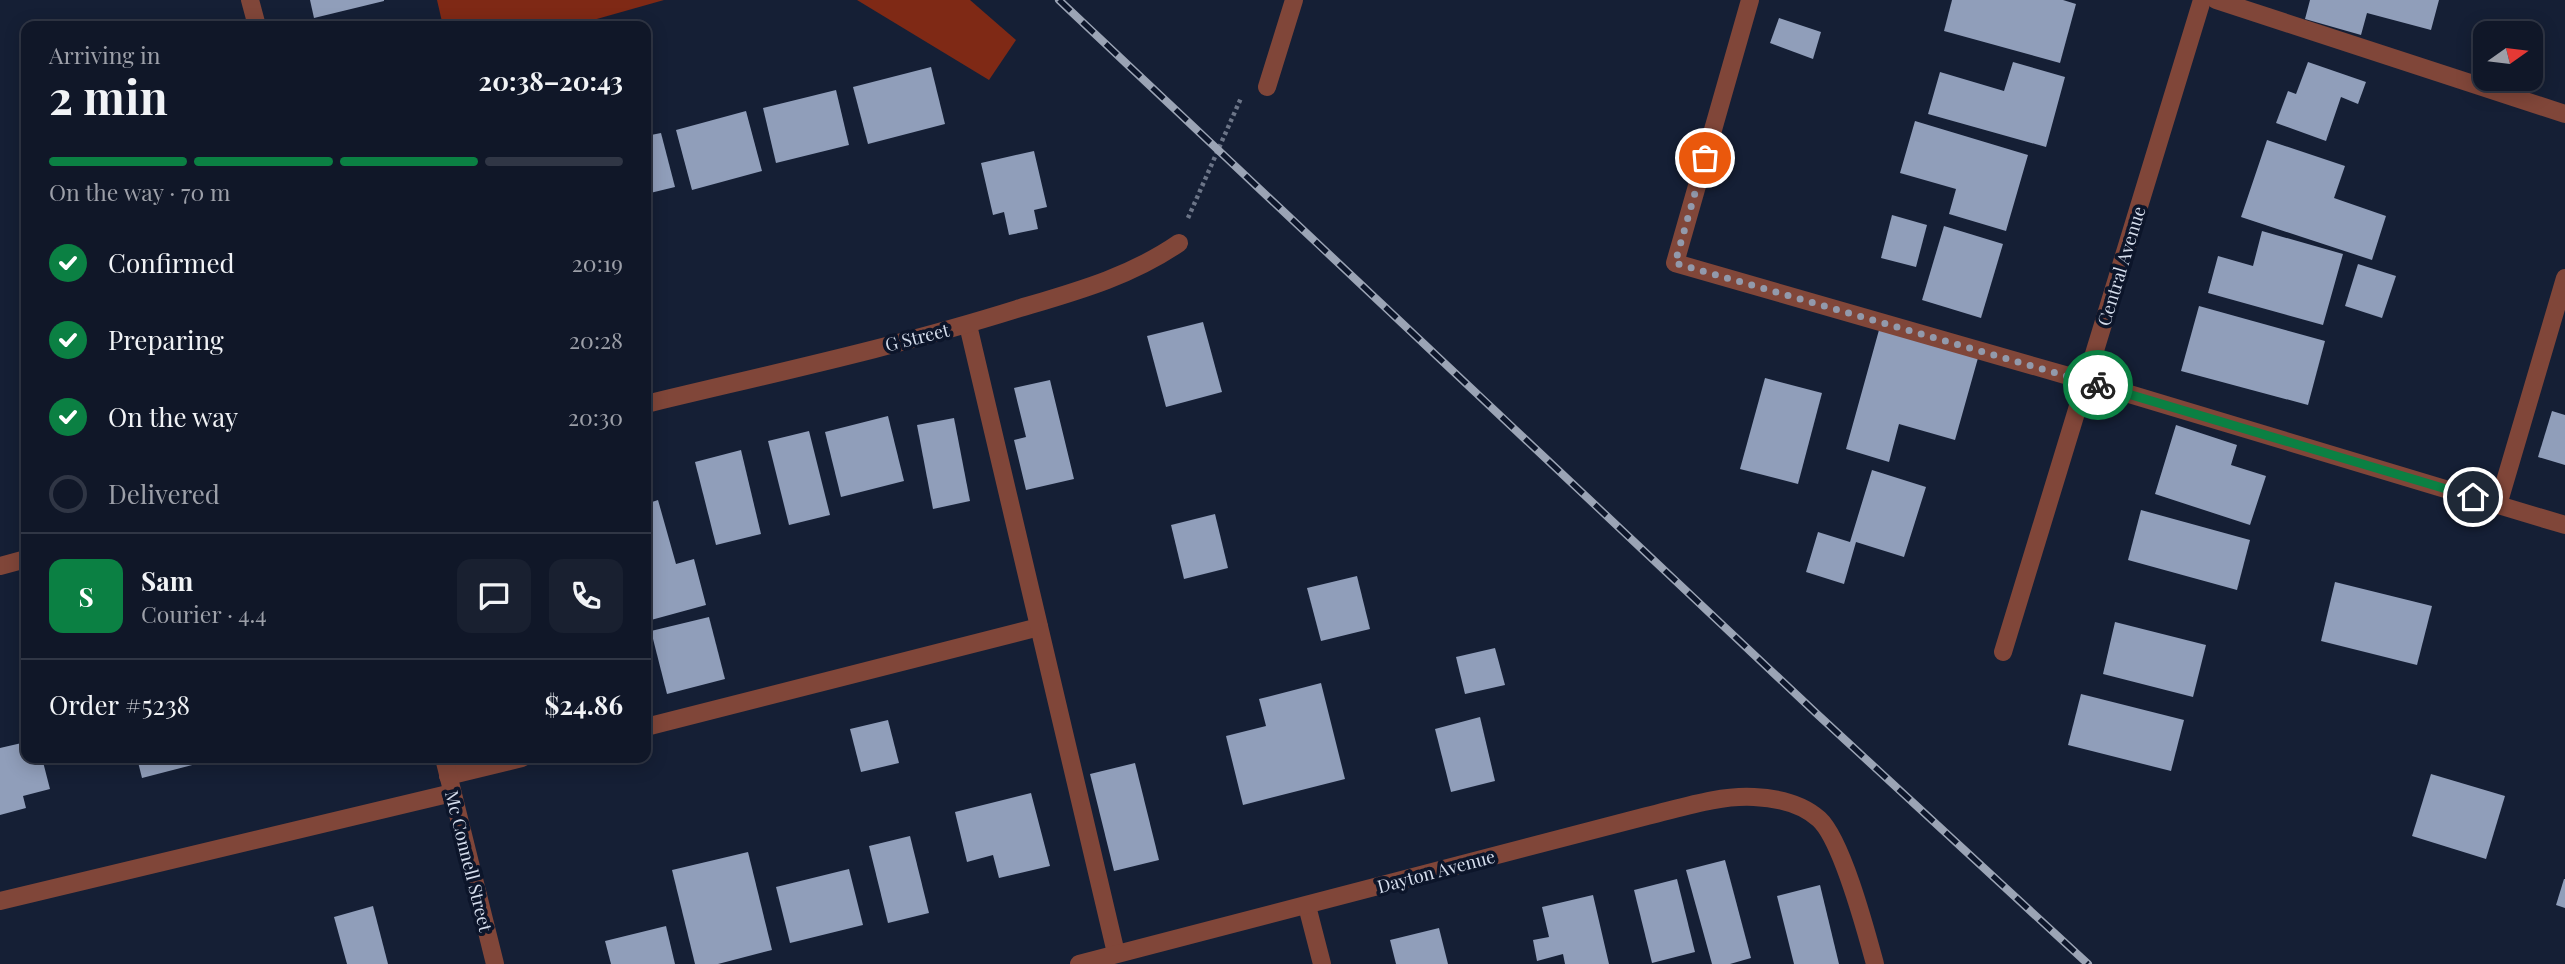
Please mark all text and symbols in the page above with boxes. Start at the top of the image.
north arrow [2473,21,2543,91]
map controls [2473,21,2543,91]
text: Arriving in [49,39,161,70]
text: 20:38–20:43 [479,63,623,98]
text: 2 min [49,65,168,127]
pin [1675,128,1735,188]
icon: bag [1686,139,1724,177]
text: On the way · 70 m [49,176,230,207]
street label: Central Avenue [2091,203,2151,329]
icon: check [49,244,87,282]
text: Confirmed [108,245,235,280]
text: 20:19 [572,247,623,278]
street label: G Street [882,317,952,357]
icon: check [49,321,87,359]
text: Preparing [108,322,224,357]
text: 20:28 [569,324,623,355]
courier [2063,350,2133,420]
icon: bike [2079,366,2117,404]
icon: check [49,398,87,436]
text: On the way [108,399,238,434]
text: 20:30 [568,401,623,432]
pin [2443,467,2503,527]
text: Delivered [108,476,220,511]
icon: home [2454,478,2492,516]
button: chat [457,559,531,633]
button: phone [549,559,623,633]
text: Sam [141,563,193,598]
text: S [78,579,94,614]
text: Courier · 4.4 [141,598,267,629]
text: Order #5238 [49,687,190,722]
text: $24.86 [545,687,623,722]
street label: Mc Connell Street [440,788,498,935]
street label: Dayton Avenue [1374,844,1498,898]

